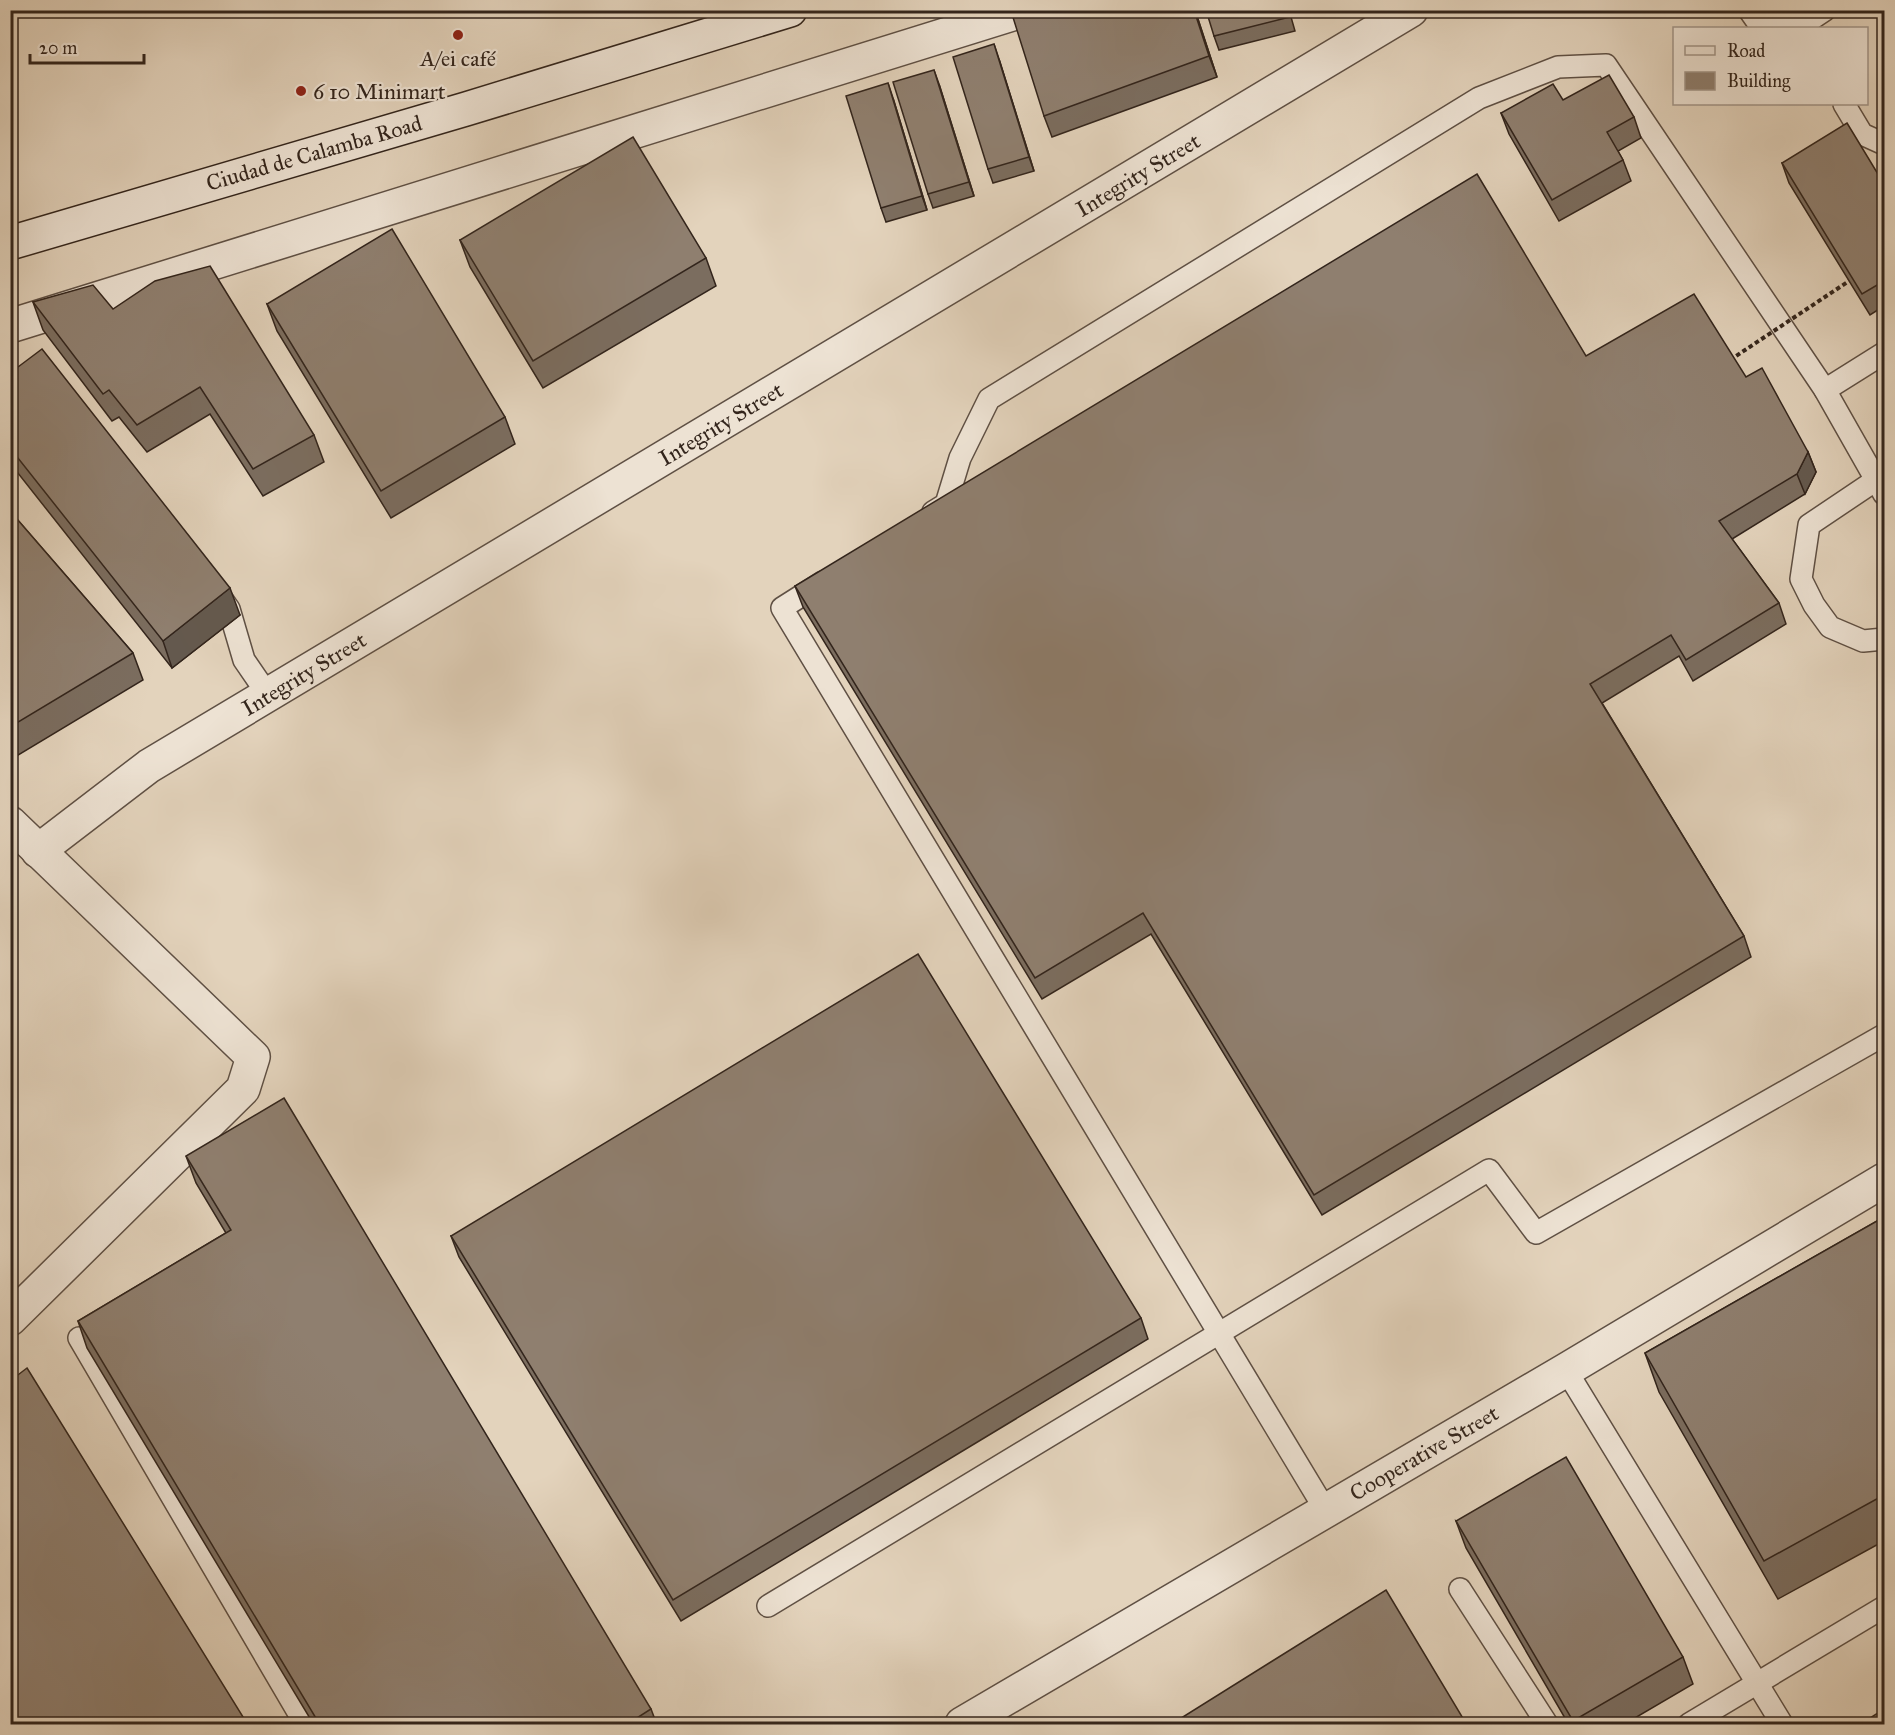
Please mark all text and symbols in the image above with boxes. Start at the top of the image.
scale bar [30,27,144,65]
legend [1673,27,1868,105]
marker: A/ei café [451,28,465,42]
text: 20 m [39,37,77,59]
text: Road [1727,40,1765,62]
place label: A/ei café [419,45,497,72]
text: Building [1727,70,1791,93]
place label: 6 10 Minimart [313,78,446,105]
marker: 6 10 Minimart [294,84,308,98]
street label: Ciudad de Calamba Road [203,109,425,197]
street label: Integrity Street [1071,127,1205,223]
street label: Integrity Street [654,376,788,472]
street label: Integrity Street [237,626,371,722]
street label: Cooperative Street [1345,1399,1504,1507]

